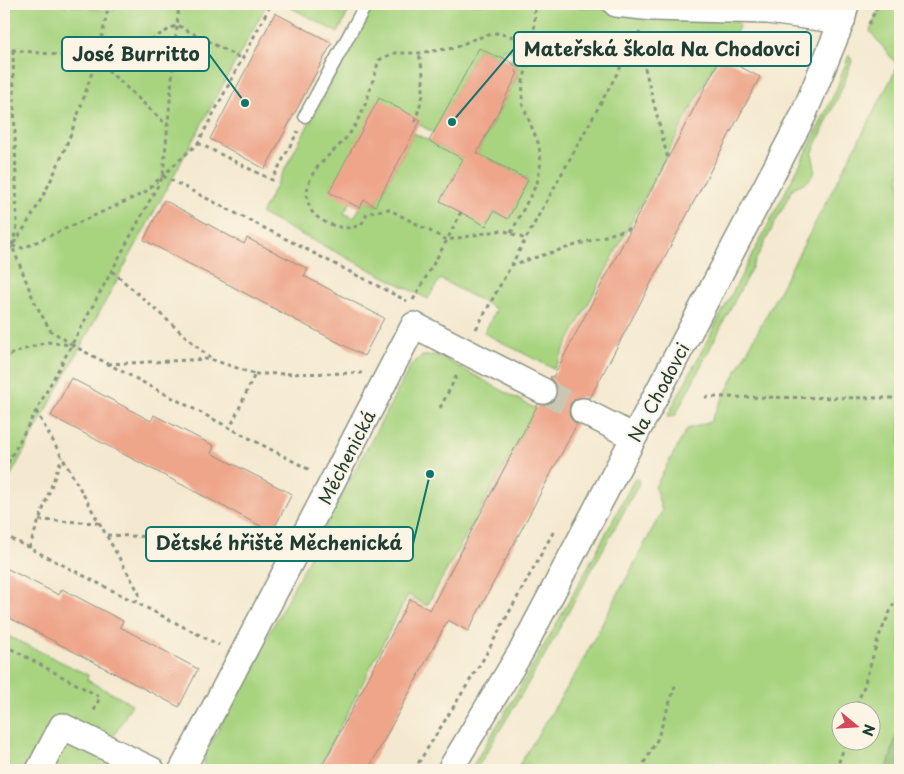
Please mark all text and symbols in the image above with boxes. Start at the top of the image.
callout: Mateřská škola Na Chodovci [514,32,811,66]
text: Mateřská škola Na Chodovci [524,34,800,62]
callout: José Burritto [62,37,209,71]
text: José Burritto [72,39,200,67]
street label: Na Chodovci [621,338,695,446]
street label: Měchenická [311,404,382,509]
callout: Dětské hřiště Měchenická [146,527,413,561]
text: Dětské hřiště Měchenická [156,528,403,556]
north arrow [832,702,882,752]
text: N [857,722,881,739]

